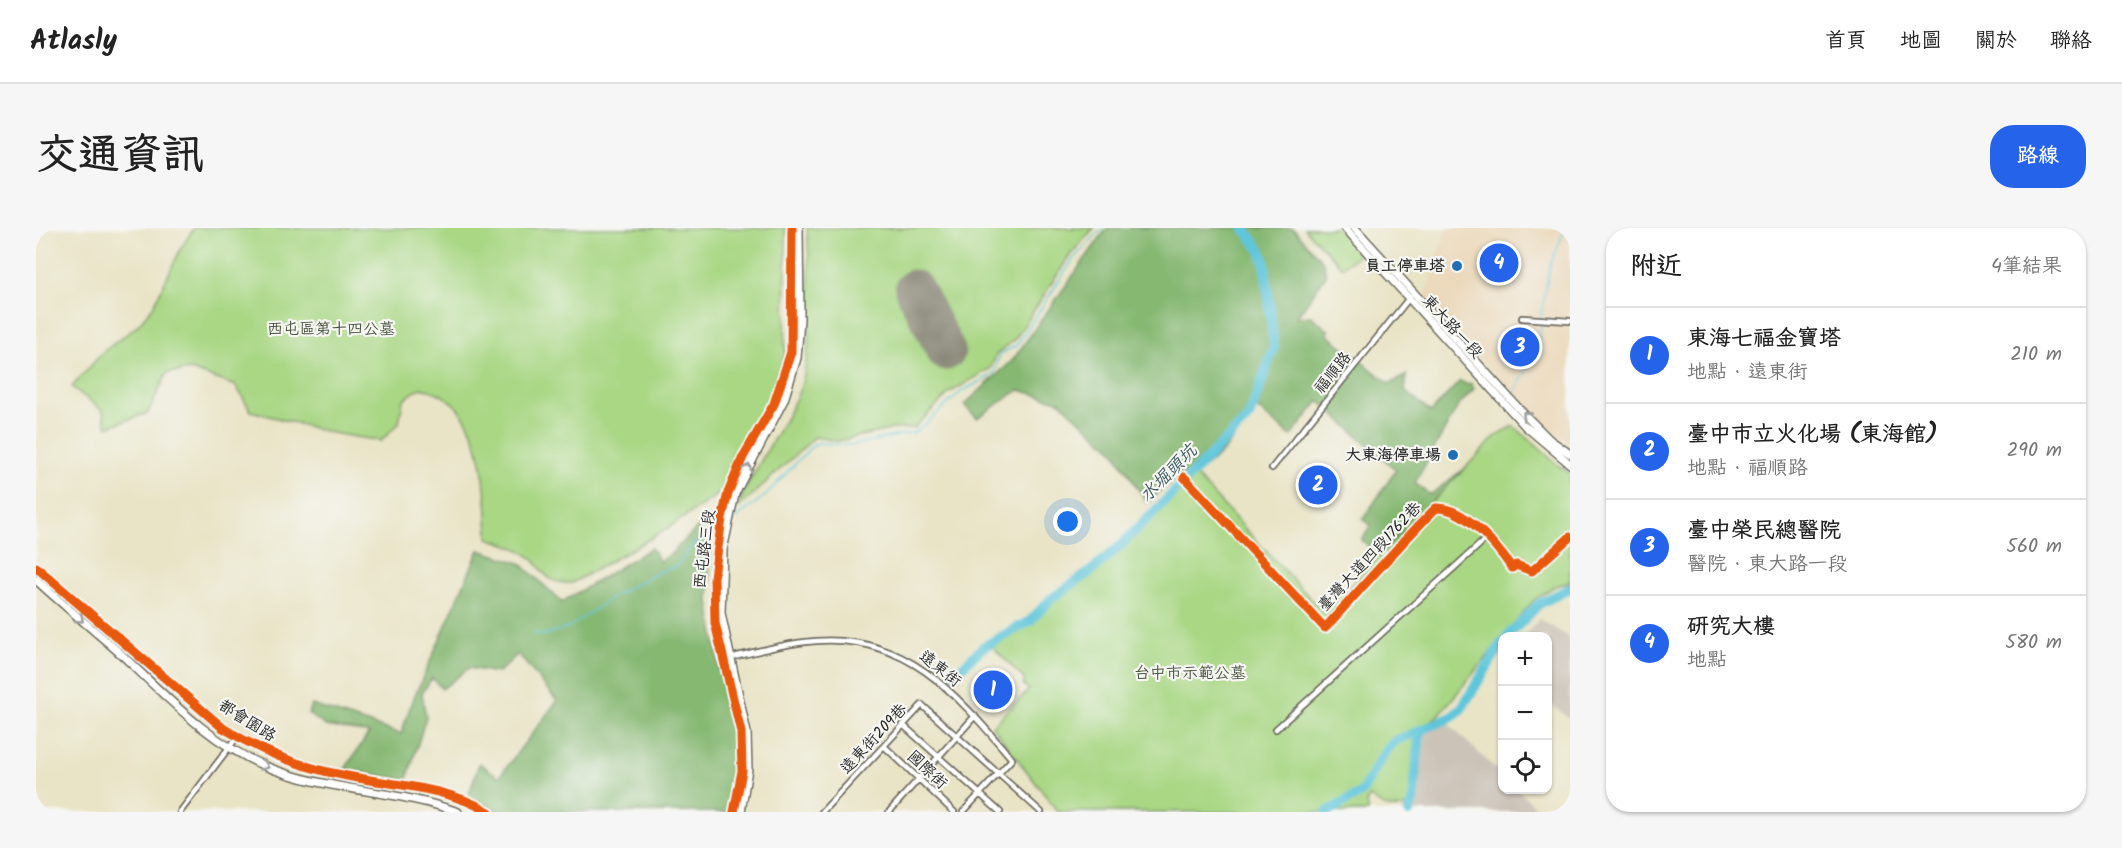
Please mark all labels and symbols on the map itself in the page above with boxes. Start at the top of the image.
pin: 4 [1480,240,1518,285]
place label: 員工停車塔 [1365,254,1445,279]
marker: 員工停車塔 [1450,259,1464,273]
street label: 東大路一段 [1416,289,1488,365]
park label: 西屯區第十四公墓 [267,317,395,342]
pin: 3 [1500,324,1540,370]
street label: 福順路 [1308,346,1358,400]
one-way arrow [1522,412,1533,422]
water label: 水堀頭坑 [1133,437,1206,510]
place label: 大東海停車場 [1345,443,1441,468]
marker: 大東海停車場 [1446,448,1460,462]
pin: 2 [1298,462,1338,508]
one-way arrow [740,463,752,474]
street label: 臺灣大道四段1762巷 [1312,496,1428,618]
your location [1053,507,1082,536]
street label: 西屯路三段 [688,508,722,590]
one-way arrow [73,612,84,623]
street label: 遠東街 [913,644,967,694]
park label: 台中市示範公墓 [1134,661,1246,686]
pin: 1 [974,668,1012,712]
street label: 都會園路 [213,693,281,749]
street label: 遠東街209巷 [834,698,914,780]
street label: 國際街 [901,744,953,796]
one-way arrow [258,759,269,771]

